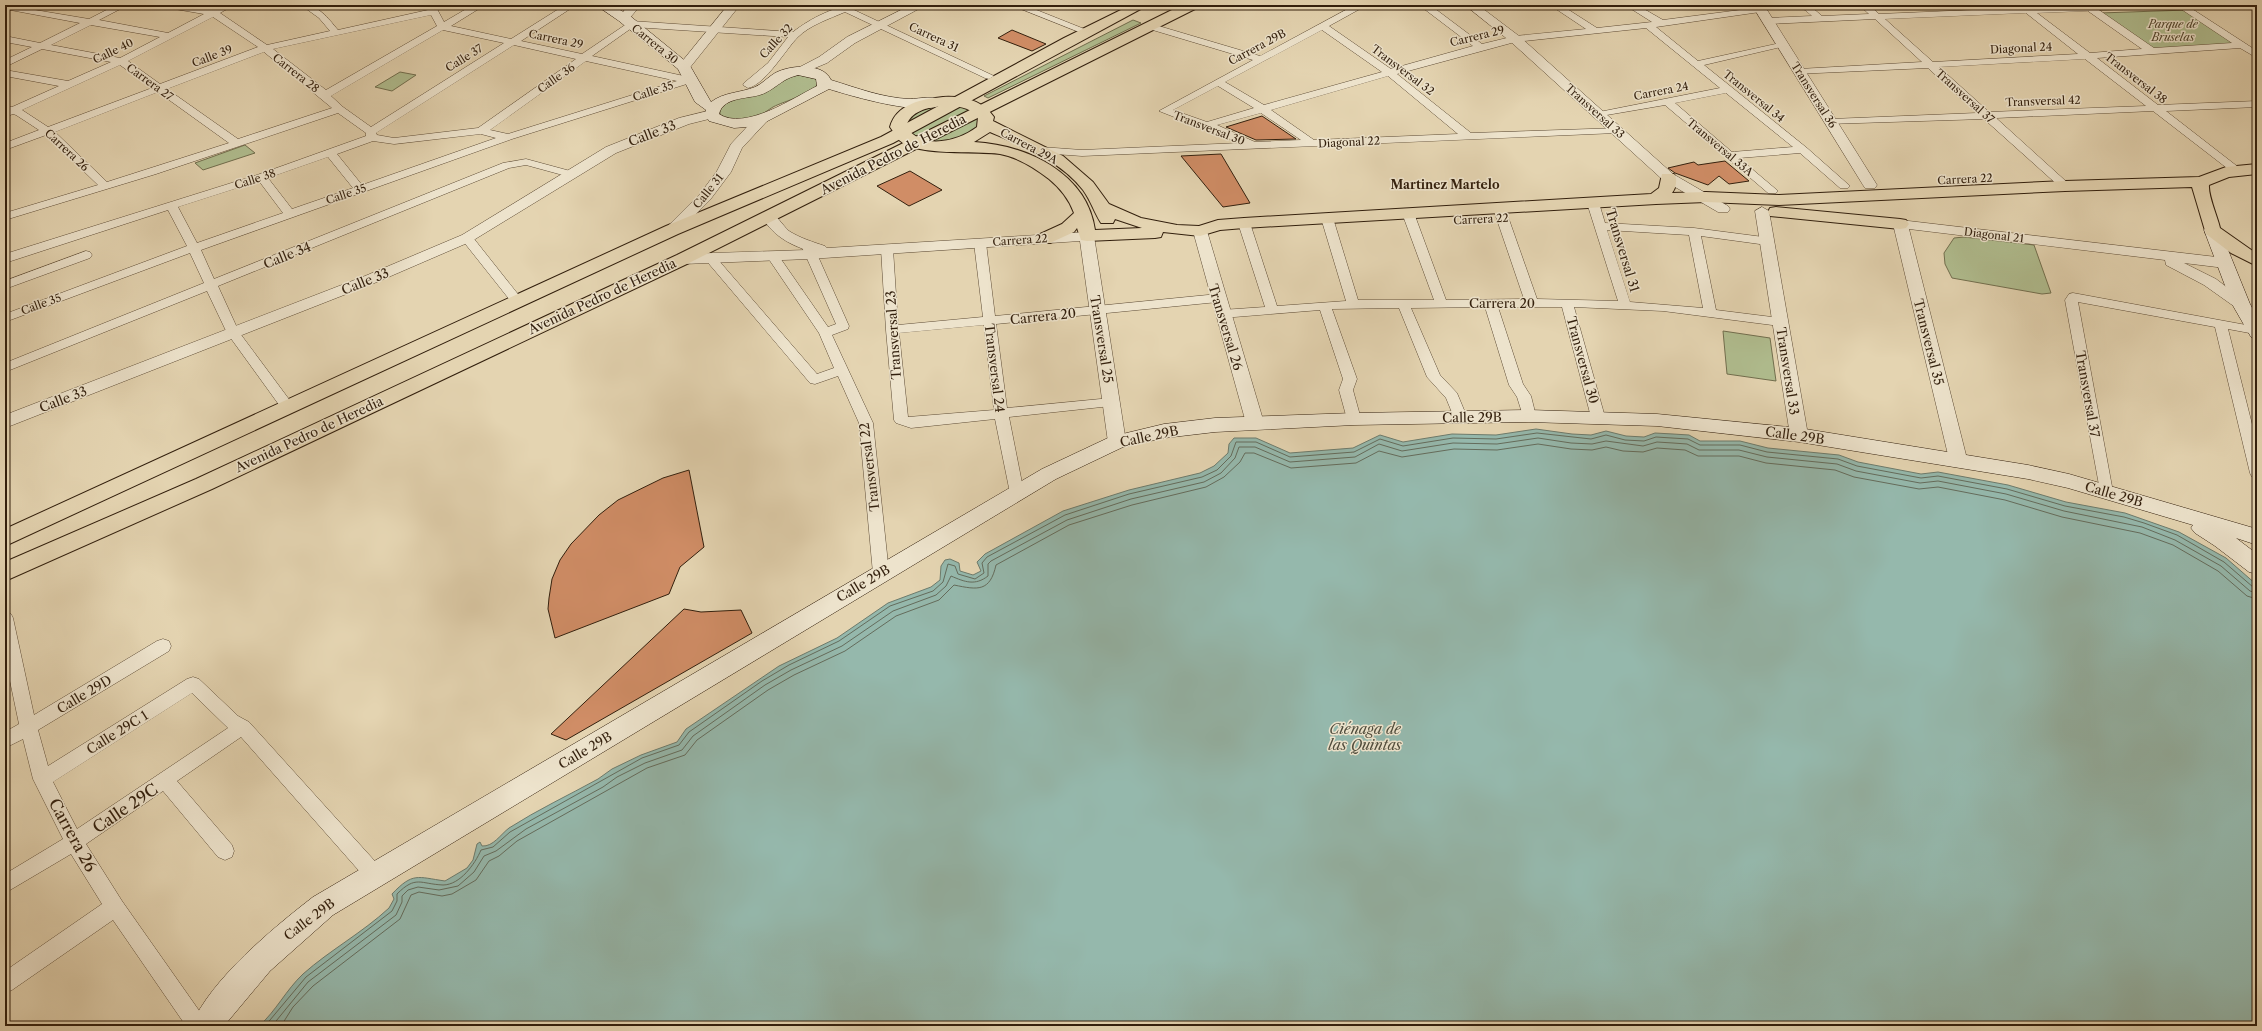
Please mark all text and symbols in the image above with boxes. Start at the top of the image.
park label: Parque de Bruselas [2147,17,2199,44]
street label: Carrera 31 [907,19,962,55]
street label: Carrera 30 [629,21,681,67]
street label: Calle 32 [756,21,796,61]
street label: Carrera 29 [1448,22,1506,50]
street label: Carrera 29 [527,26,585,52]
street label: Carrera 29B [1226,26,1288,68]
street label: Calle 40 [90,35,136,67]
street label: Diagonal 24 [1990,39,2052,57]
street label: Calle 37 [443,41,486,75]
street label: Calle 39 [190,42,234,70]
street label: Transversal 32 [1369,42,1437,98]
street label: Transversal 38 [2102,49,2170,107]
street label: Carrera 28 [270,50,322,96]
street label: Transversal 36 [1788,59,1840,131]
street label: Carrera 27 [124,60,177,104]
street label: Calle 36 [535,60,578,96]
street label: Transversal 37 [1933,66,1998,126]
street label: Transversal 34 [1720,67,1788,125]
street label: Calle 35 [631,78,675,104]
street label: Carrera 24 [1632,79,1690,103]
street label: Transversal 33 [1562,81,1628,141]
street label: Transversal 42 [2005,93,2081,109]
street label: Transversal 30 [1171,108,1247,148]
street label: Avenida Pedro de Heredia [817,110,969,198]
street label: Transversal 33A [1684,115,1757,180]
street label: Calle 33 [626,117,678,149]
street label: Carrera 29A [998,125,1061,167]
street label: Carrera 26 [42,126,92,174]
street label: Diagonal 22 [1318,133,1380,151]
street label: Calle 38 [233,166,277,192]
street label: Calle 31 [690,171,726,211]
street label: Carrera 22 [1937,171,1993,187]
district label: Martinez Martelo [1390,177,1500,192]
street label: Calle 35 [324,181,368,207]
street label: Transversal 31 [1603,206,1643,294]
street label: Carrera 22 [1453,211,1509,227]
street label: Diagonal 21 [1963,224,2025,246]
street label: Carrera 22 [992,231,1048,249]
street label: Calle 34 [261,238,313,272]
street label: Avenida Pedro de Heredia [525,255,679,338]
street label: Calle 33 [339,264,391,298]
street label: Transversal 26 [1205,282,1247,372]
street label: Calle 35 [19,290,63,318]
street label: Transversal 23 [882,290,904,380]
street label: Transversal 25 [1087,294,1117,384]
street label: Carrera 20 [1469,295,1535,311]
street label: Transversal 35 [1911,297,1947,387]
street label: Carrera 20 [1009,305,1077,327]
street label: Transversal 30 [1564,315,1602,405]
street label: Transversal 24 [982,323,1008,413]
street label: Transversal 33 [1773,326,1803,416]
street label: Transversal 37 [2073,349,2104,439]
street label: Calle 33 [37,383,89,415]
street label: Avenida Pedro de Heredia [232,393,386,476]
street label: Calle 29B [1442,408,1502,426]
street label: Transversal 22 [856,422,882,512]
street label: Calle 29B [1118,422,1180,450]
street label: Calle 29B [1764,423,1826,447]
street label: Calle 29B [2083,478,2145,510]
street label: Calle 29B [833,561,893,605]
street label: Calle 29D [54,671,114,717]
street label: Calle 29C 1 [83,707,151,757]
water label: Ciénaga de las Quintas [1328,720,1403,754]
street label: Calle 29B [555,728,615,772]
street label: Calle 29C [89,779,161,837]
street label: Carrera 26 [45,795,101,875]
street label: Calle 29B [280,895,338,943]

